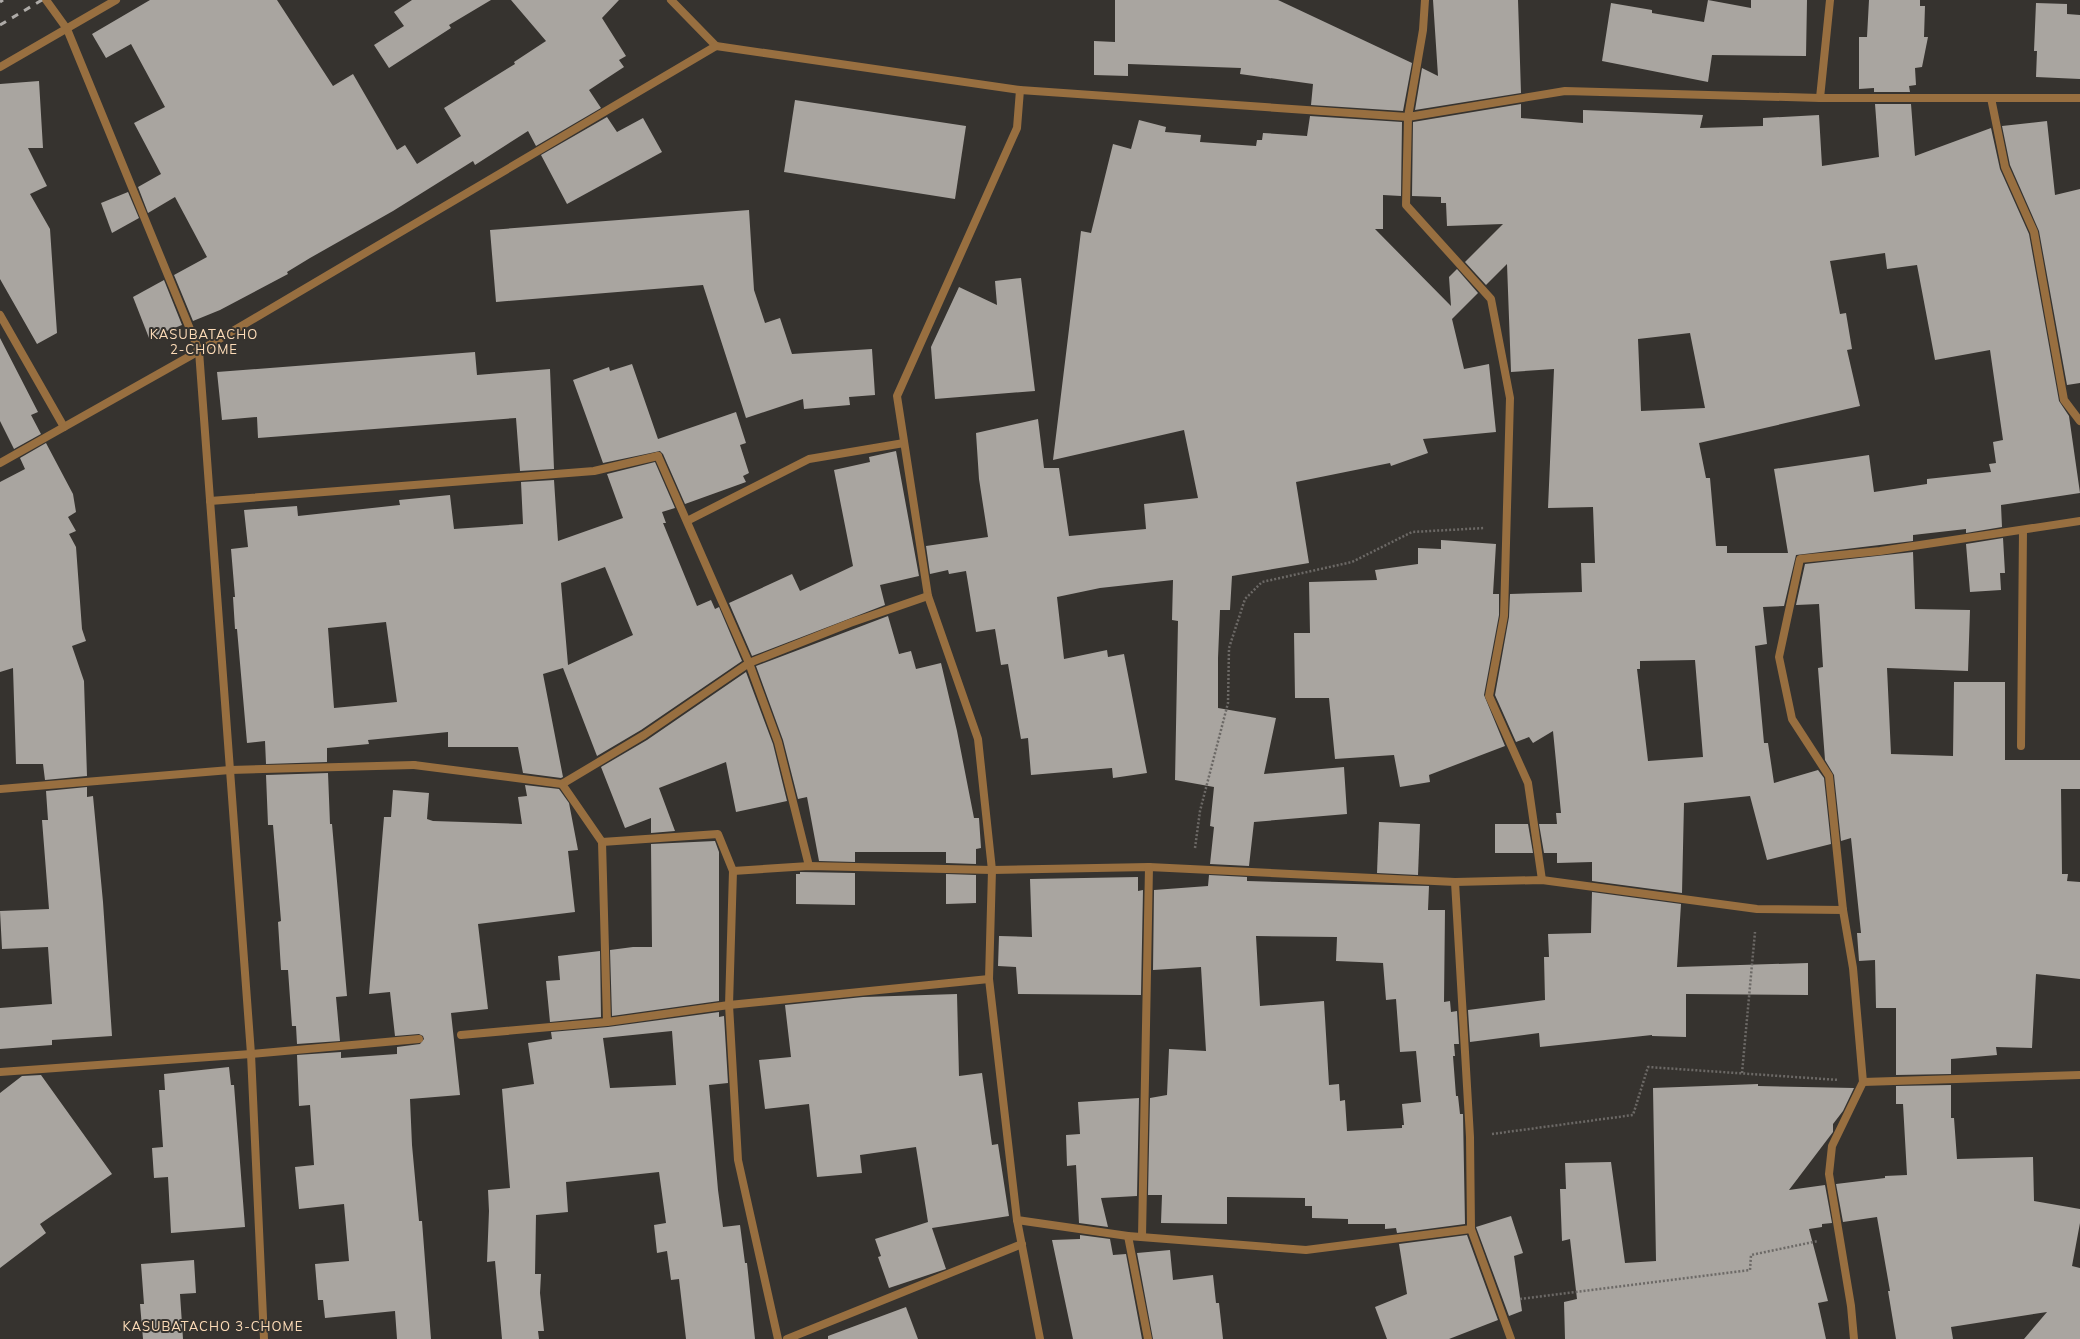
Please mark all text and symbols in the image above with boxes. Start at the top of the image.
district label: KASUBATACHO 2-CHOME [150,326,258,357]
district label: KASUBATACHO 3-CHOME [123,1318,303,1334]

